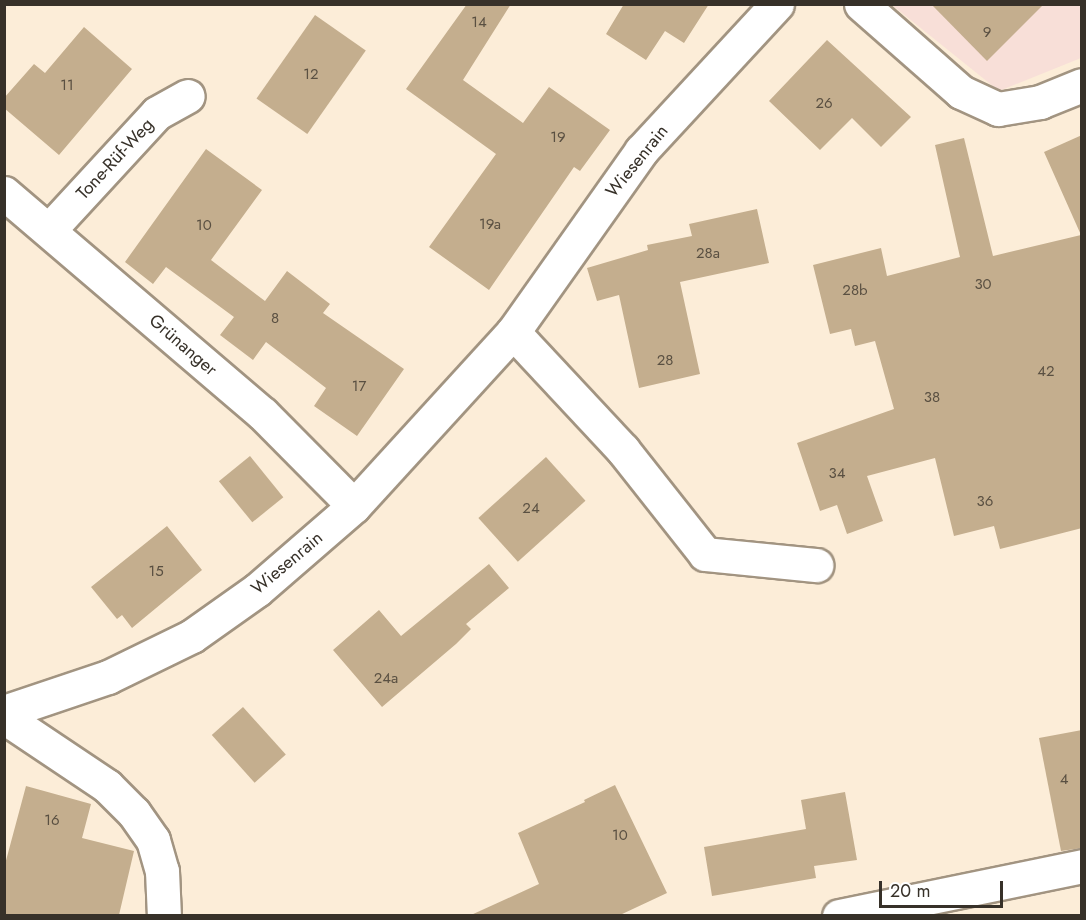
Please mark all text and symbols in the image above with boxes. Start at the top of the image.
house number: 14 [471,14,487,32]
house number: 9 [983,24,991,42]
house number: 12 [303,66,319,84]
house number: 11 [60,77,74,95]
house number: 26 [815,95,833,113]
street label: Tone-Rüf-Weg [72,114,158,204]
street label: Wiesenrain [601,121,673,201]
house number: 19 [550,129,566,147]
house number: 19a [479,216,501,234]
house number: 10 [196,217,212,235]
house number: 28a [696,245,720,263]
house number: 30 [974,276,992,294]
house number: 28b [842,282,868,300]
street label: Grünanger [145,310,221,380]
house number: 8 [271,310,279,328]
house number: 28 [657,352,673,370]
house number: 42 [1037,363,1055,381]
house number: 17 [352,378,366,396]
house number: 38 [924,389,940,407]
house number: 34 [829,465,845,483]
house number: 36 [977,493,993,511]
house number: 24 [522,500,540,518]
street label: Wiesenrain [247,527,327,599]
house number: 15 [148,563,164,581]
house number: 24a [374,670,398,688]
house number: 4 [1060,771,1068,789]
house number: 16 [44,812,60,830]
house number: 10 [612,827,628,845]
scale bar [882,869,1006,907]
text: 20 m [890,878,930,904]

